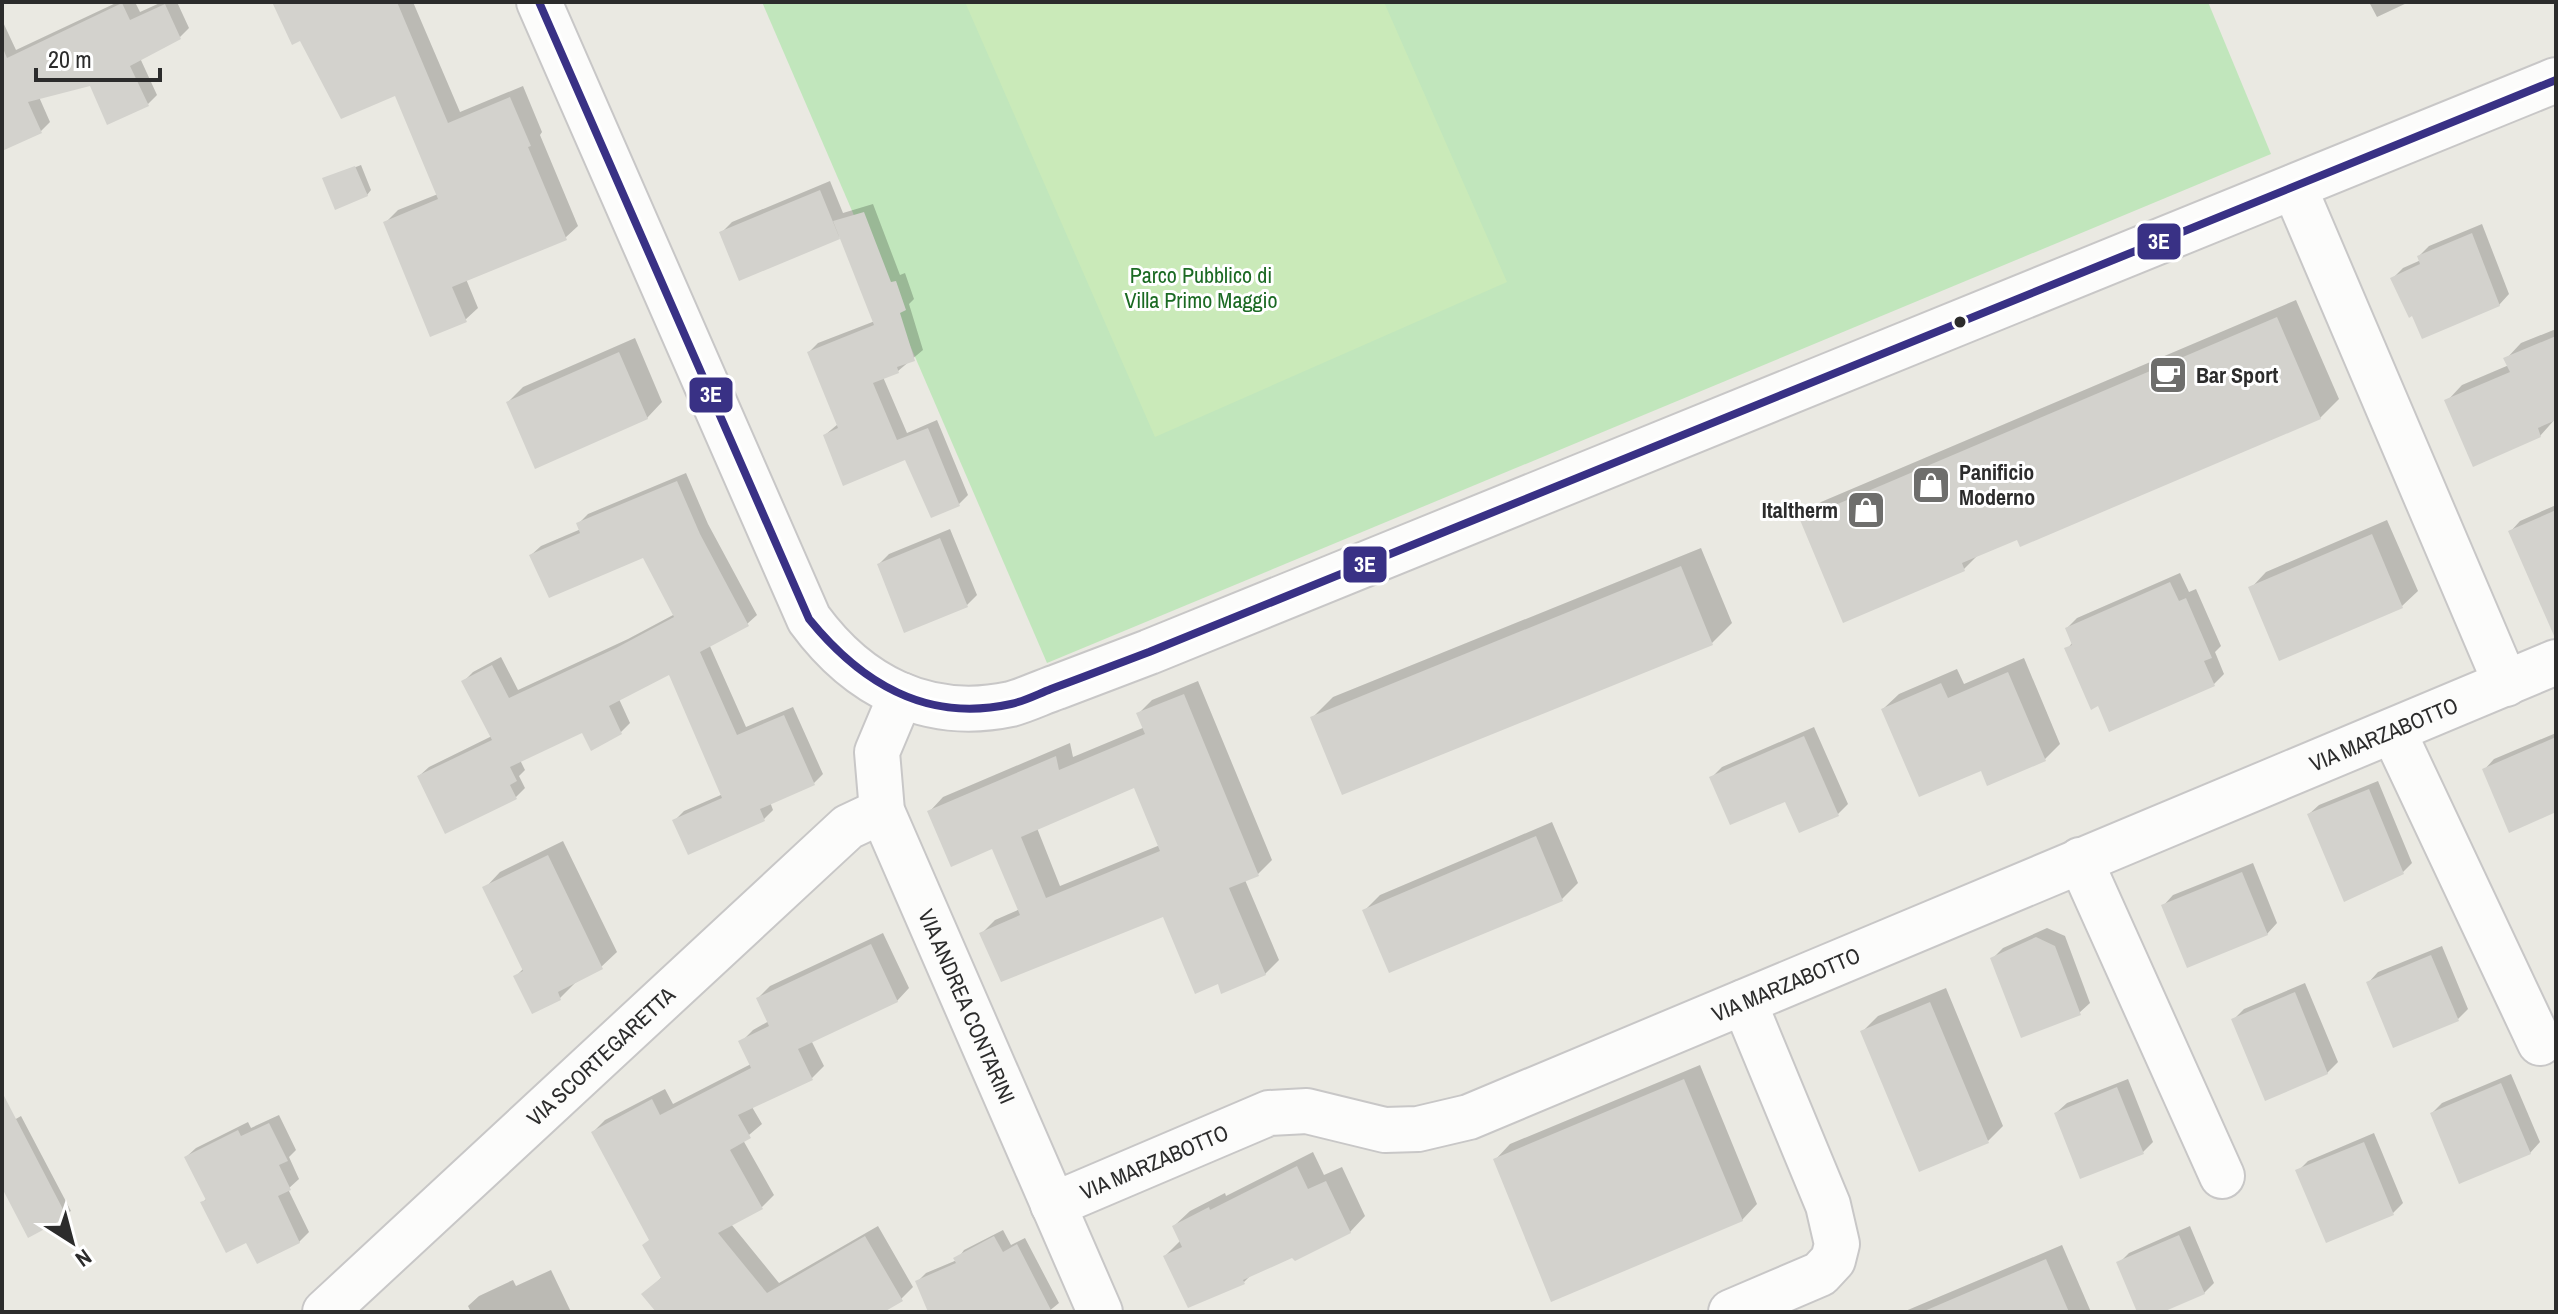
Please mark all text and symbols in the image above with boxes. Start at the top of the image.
scale bar [36,32,160,82]
text: 20 m [48,43,92,75]
line badge: 3E [2136,222,2182,261]
text: 3E [2148,226,2170,256]
park label: Parco Pubblico di Villa Primo Maggio [1124,260,1278,315]
unlabelled marker [1952,314,1968,330]
cafe icon: Bar Sport [2147,354,2189,396]
place label: Bar Sport [2196,360,2278,390]
line badge: 3E [688,376,734,414]
text: 3E [700,379,722,409]
place label: Panificio Moderno [1959,457,2035,512]
shop icon: Panificio Moderno [1910,464,1952,506]
shop icon: Italtherm [1845,489,1887,531]
place label: Italtherm [1762,495,1838,525]
line badge: 3E [1342,545,1388,584]
text: 3E [1354,549,1376,579]
street label: VIA MARZABOTTO [2305,690,2462,779]
street label: VIA ANDREA CONTARINI [911,904,1022,1108]
street label: VIA MARZABOTTO [1707,940,1865,1029]
street label: VIA SCORTEGARETTA [520,979,682,1133]
street label: VIA MARZABOTTO [1076,1117,1233,1207]
north arrow [32,1202,112,1282]
text: N [70,1242,98,1274]

